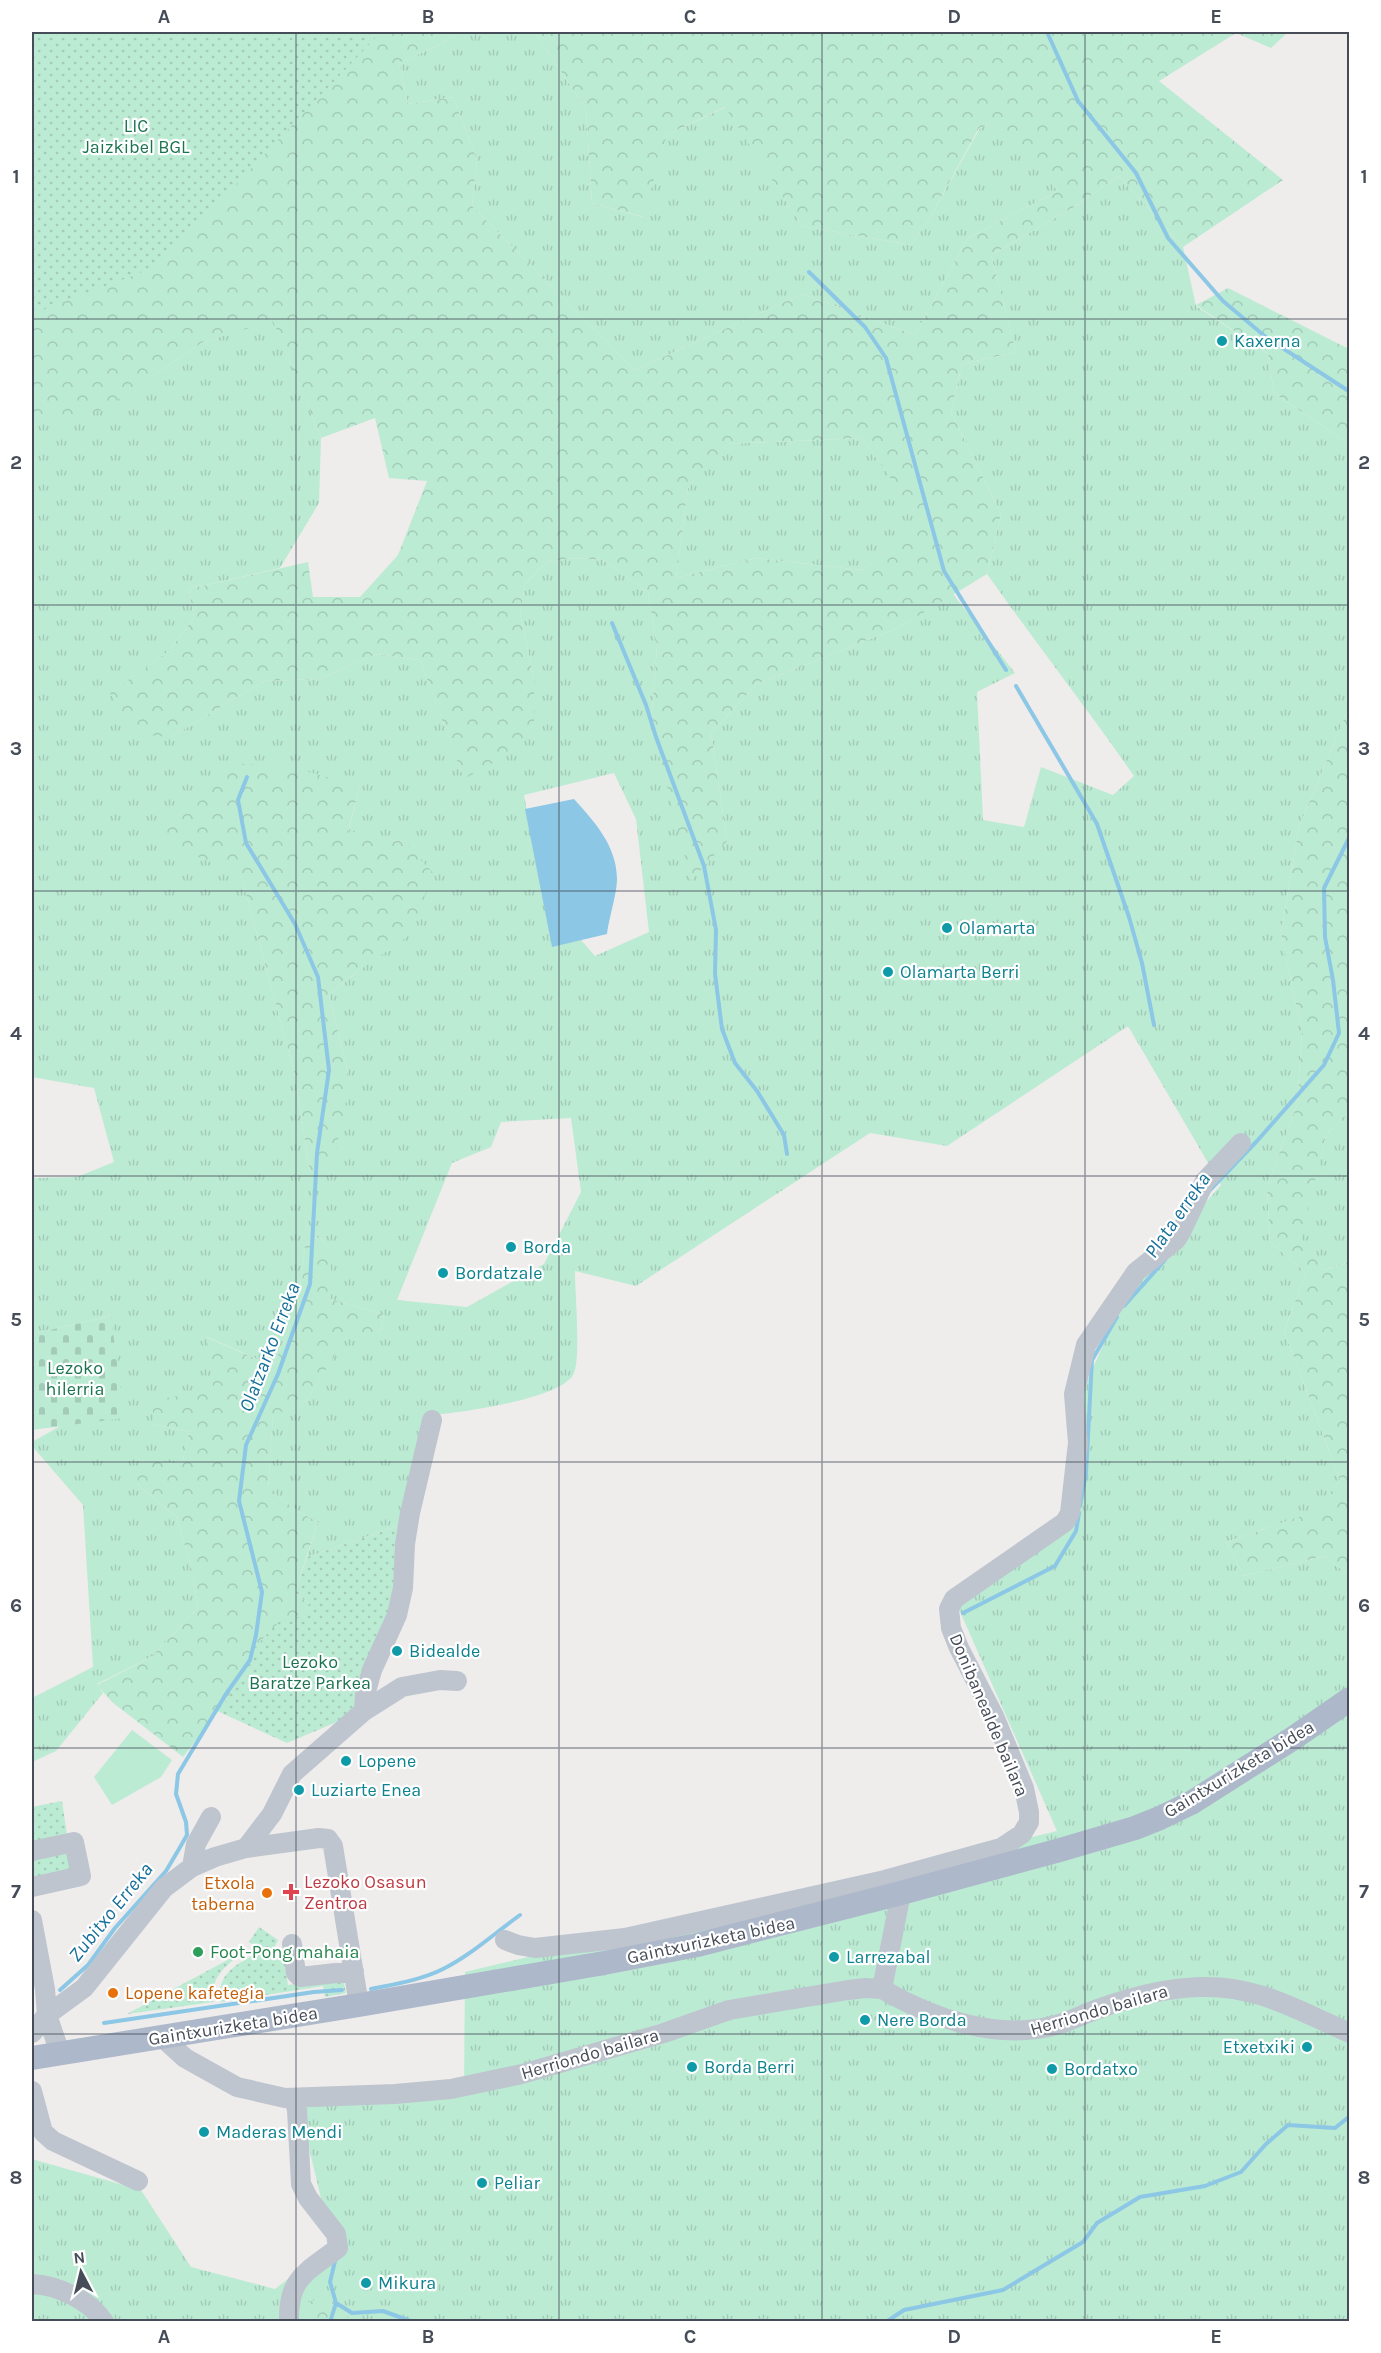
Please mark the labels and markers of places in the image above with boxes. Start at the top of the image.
place label: Kaxerna [1234,330,1301,352]
marker: Kaxerna [1215,334,1229,348]
place label: Olamarta [959,917,1036,939]
marker: Olamarta [940,921,954,935]
place label: Olamarta Berri [900,961,1020,983]
marker: Olamarta Berri [881,965,895,979]
place label: Borda [523,1236,571,1258]
marker: Borda [504,1240,518,1254]
place label: Bordatzale [455,1262,543,1284]
marker: Bordatzale [436,1266,450,1280]
place label: Bidealde [409,1640,480,1662]
marker: Bidealde [390,1644,404,1658]
place label: Lopene [358,1750,416,1772]
marker: Lopene [339,1754,353,1768]
place label: Luziarte Enea [311,1779,421,1801]
marker: Luziarte Enea [292,1783,306,1797]
place label: Lezoko Osasun Zentroa [304,1871,427,1914]
place label: Etxola taberna [191,1872,255,1915]
marker: Lezoko Osasun Zentroa [282,1883,300,1901]
marker: Etxola taberna [260,1886,274,1900]
place label: Foot-Pong mahaia [210,1941,360,1963]
marker: Foot-Pong mahaia [191,1945,205,1959]
place label: Larrezabal [846,1946,931,1968]
marker: Larrezabal [827,1950,841,1964]
place label: Lopene kafetegia [125,1982,264,2004]
marker: Lopene kafetegia [106,1986,120,2000]
place label: Nere Borda [877,2009,967,2031]
marker: Nere Borda [858,2013,872,2027]
place label: Etxetxiki [1223,2036,1295,2058]
marker: Etxetxiki [1300,2040,1314,2054]
place label: Borda Berri [704,2056,795,2078]
place label: Bordatxo [1064,2058,1138,2080]
marker: Borda Berri [685,2060,699,2074]
marker: Bordatxo [1045,2062,1059,2076]
place label: Maderas Mendi [216,2121,343,2143]
marker: Maderas Mendi [197,2125,211,2139]
place label: Peliar [494,2172,541,2194]
marker: Peliar [475,2176,489,2190]
place label: Mikura [378,2272,436,2294]
marker: Mikura [359,2276,373,2290]

